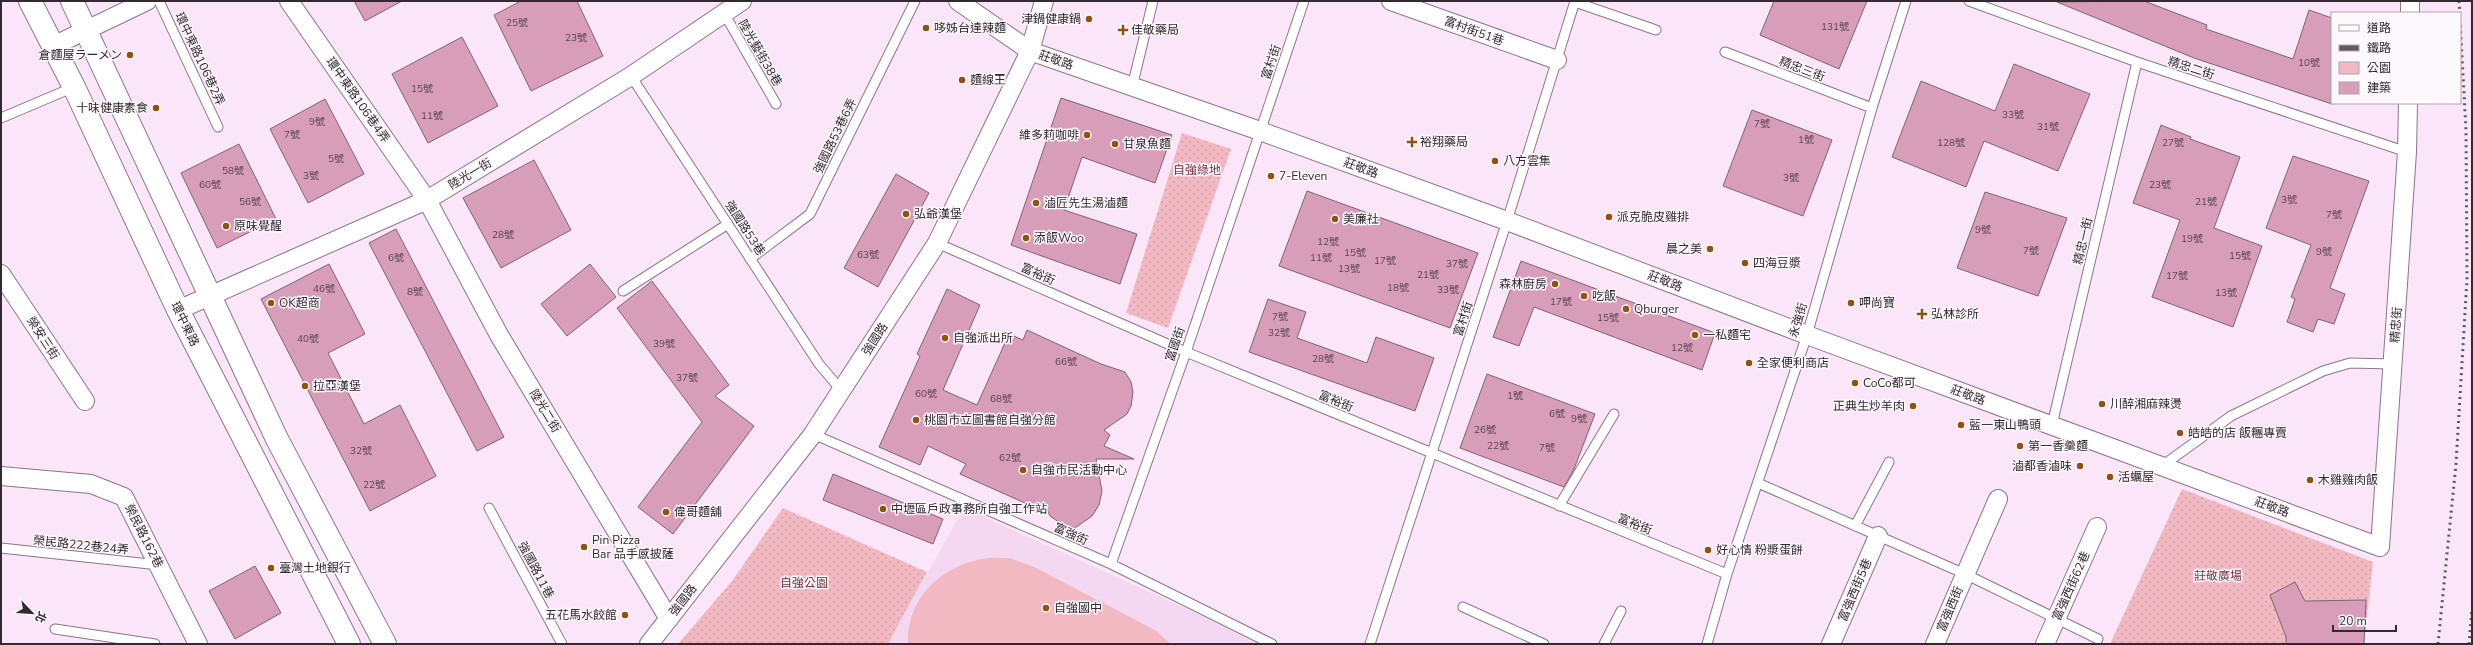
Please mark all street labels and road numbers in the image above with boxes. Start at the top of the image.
street label: 環中東路106巷2弄 [171,10,229,108]
street label: 富村街51巷 [1442,13,1506,49]
street label: 陸光藝街38巷 [734,17,786,89]
street label: 富村街 [1258,42,1284,82]
street label: 莊敬路 [1036,47,1076,73]
street label: 精忠三街 [1777,53,1827,85]
street label: 精忠二街 [2166,53,2216,83]
street label: 環中東路106巷4弄 [323,54,393,146]
street label: 強國路53巷6弄 [810,96,860,176]
street label: 莊敬路 [1341,154,1381,182]
street label: 陸光一街 [445,155,495,193]
street label: 強國路53巷 [721,197,769,259]
street label: 精忠一街 [2070,216,2096,266]
street label: 富裕街 [1018,259,1058,289]
street label: 莊敬路 [1645,267,1685,295]
street label: 環中東路 [167,299,203,349]
street label: 富村街 [1450,299,1476,339]
street label: 永強街 [1785,300,1811,340]
street label: 精忠街 [2387,306,2405,344]
street label: 榮安三街 [23,314,63,362]
street label: 強國路 [858,320,892,358]
street label: 富國街 [1162,324,1188,364]
street label: 莊敬路 [1948,381,1988,409]
street label: 陸光二街 [526,386,564,436]
street label: 富裕街 [1316,387,1356,415]
street label: 莊敬路 [2252,493,2292,521]
street label: 榮民路162巷 [121,501,167,571]
street label: 富裕街 [1615,510,1655,538]
street label: 富強街 [1051,519,1091,549]
street label: 榮民路222巷24弄 [32,532,130,558]
street label: 強國路11巷 [514,539,558,601]
street label: 富強西街62巷 [2049,549,2093,623]
street label: 富強西街5巷 [1835,556,1875,624]
street label: 強國路 [666,581,700,619]
street label: 富強西街 [1933,584,1967,634]

